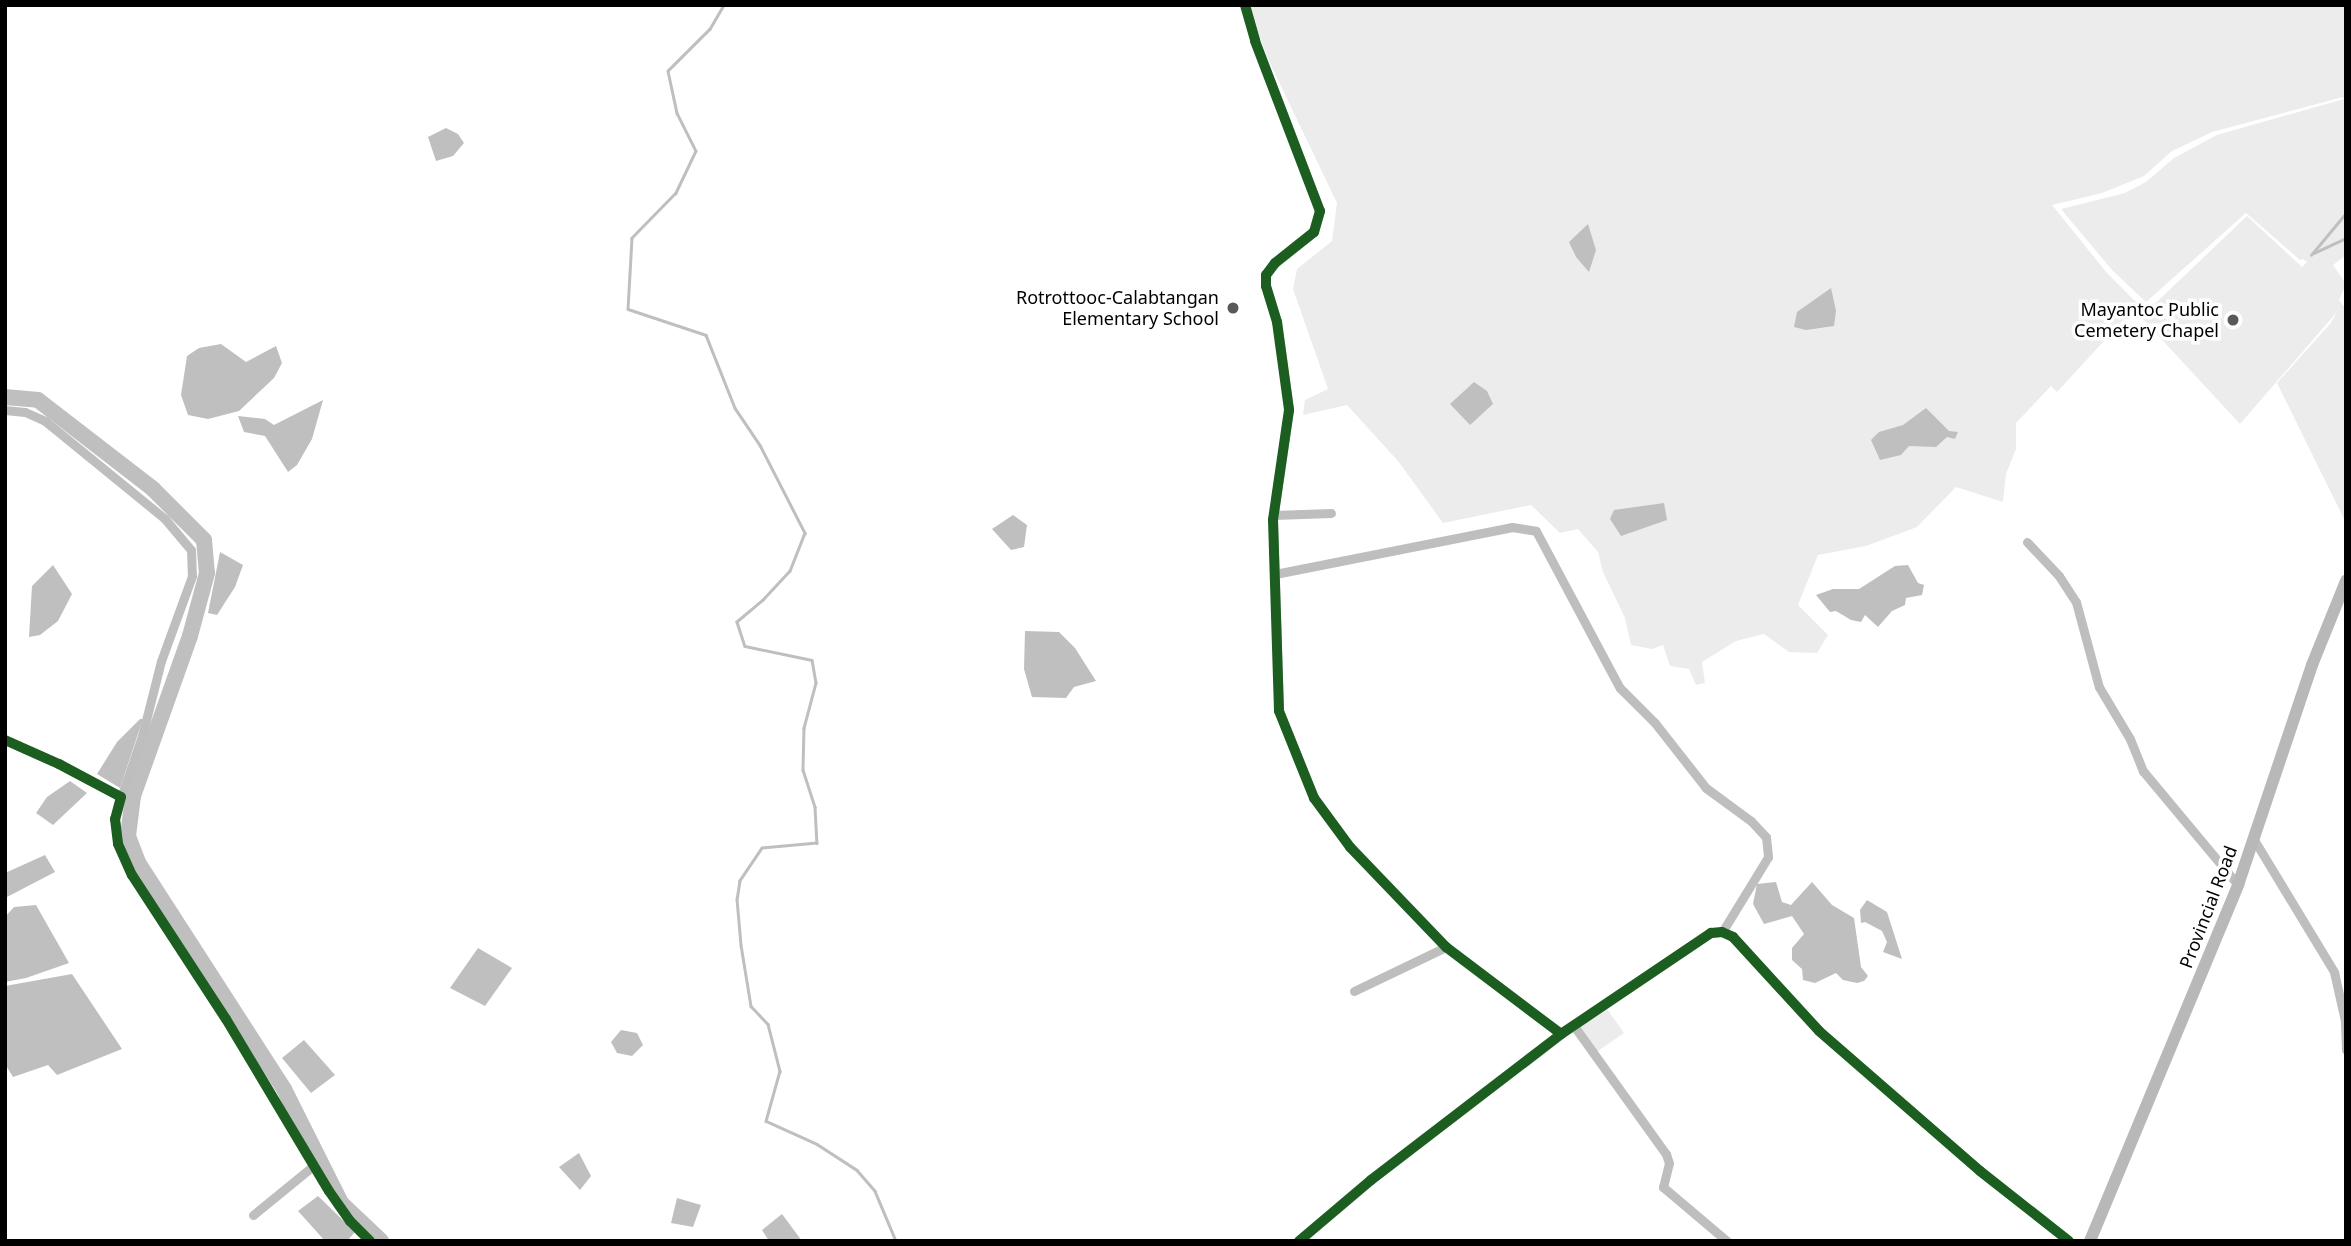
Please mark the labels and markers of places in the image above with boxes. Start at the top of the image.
place label: Rotrottooc-Calabtangan Elementary School [1016,287,1219,330]
place label: Mayantoc Public Cemetery Chapel [2074,299,2219,342]
marker: Rotrottooc-Calabtangan Elementary School [1225,300,1241,316]
marker: Mayantoc Public Cemetery Chapel [2225,312,2241,328]

